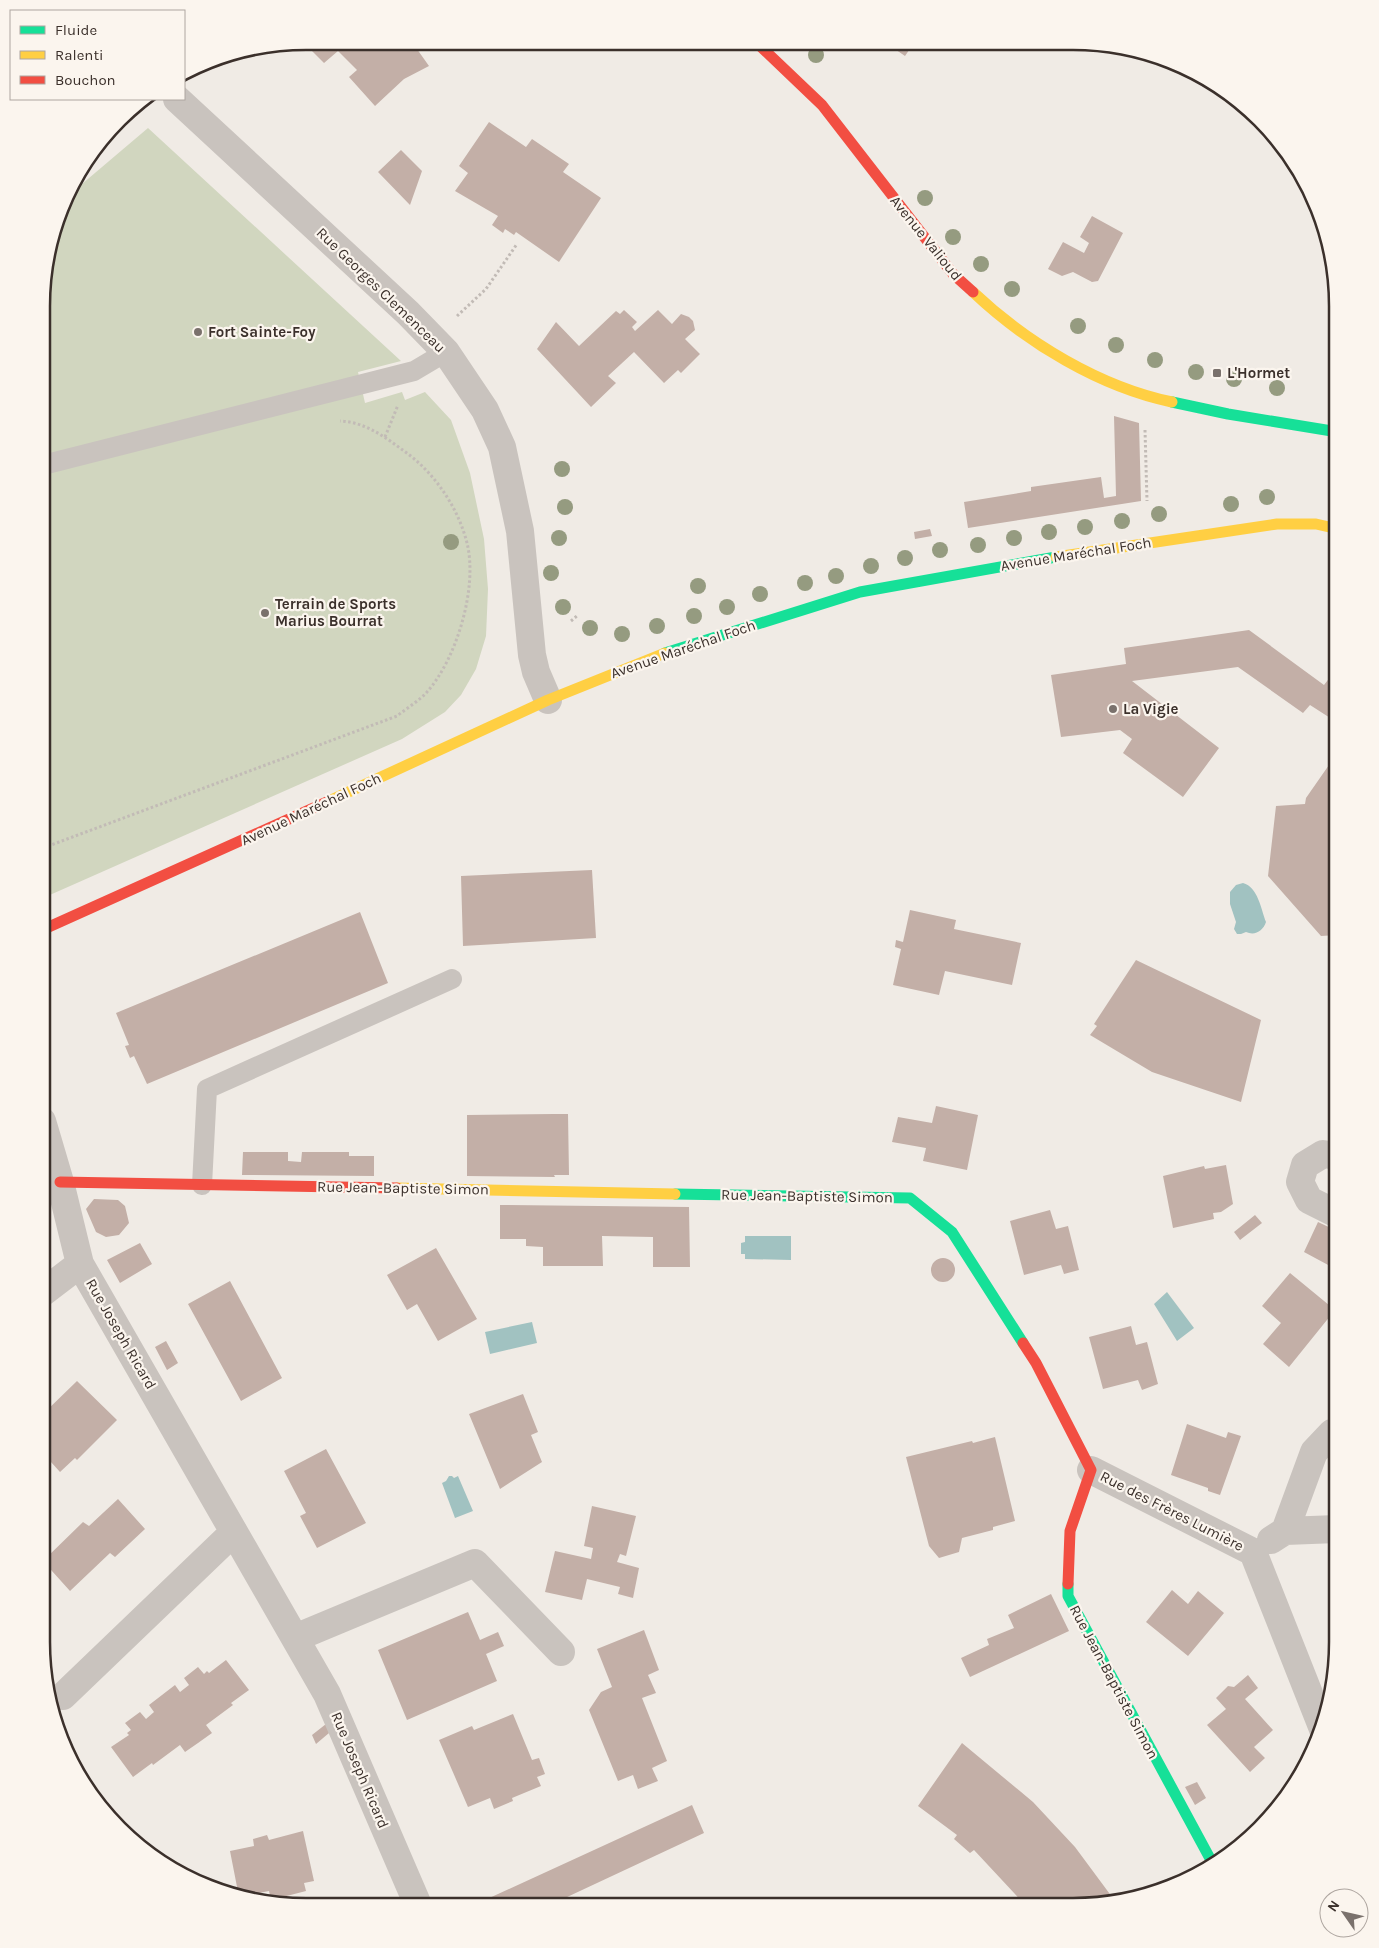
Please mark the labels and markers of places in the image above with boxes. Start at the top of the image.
place label: Fort Sainte-Foy [208,323,316,341]
marker: Fort Sainte-Foy [192,326,204,338]
place label: L'Hormet [1227,364,1290,382]
marker: L'Hormet [1211,367,1223,379]
place label: Terrain de Sports Marius Bourrat [275,595,396,630]
marker: Terrain de Sports Marius Bourrat [259,607,271,619]
place label: La Vigie [1123,700,1179,718]
marker: La Vigie [1107,703,1119,715]

